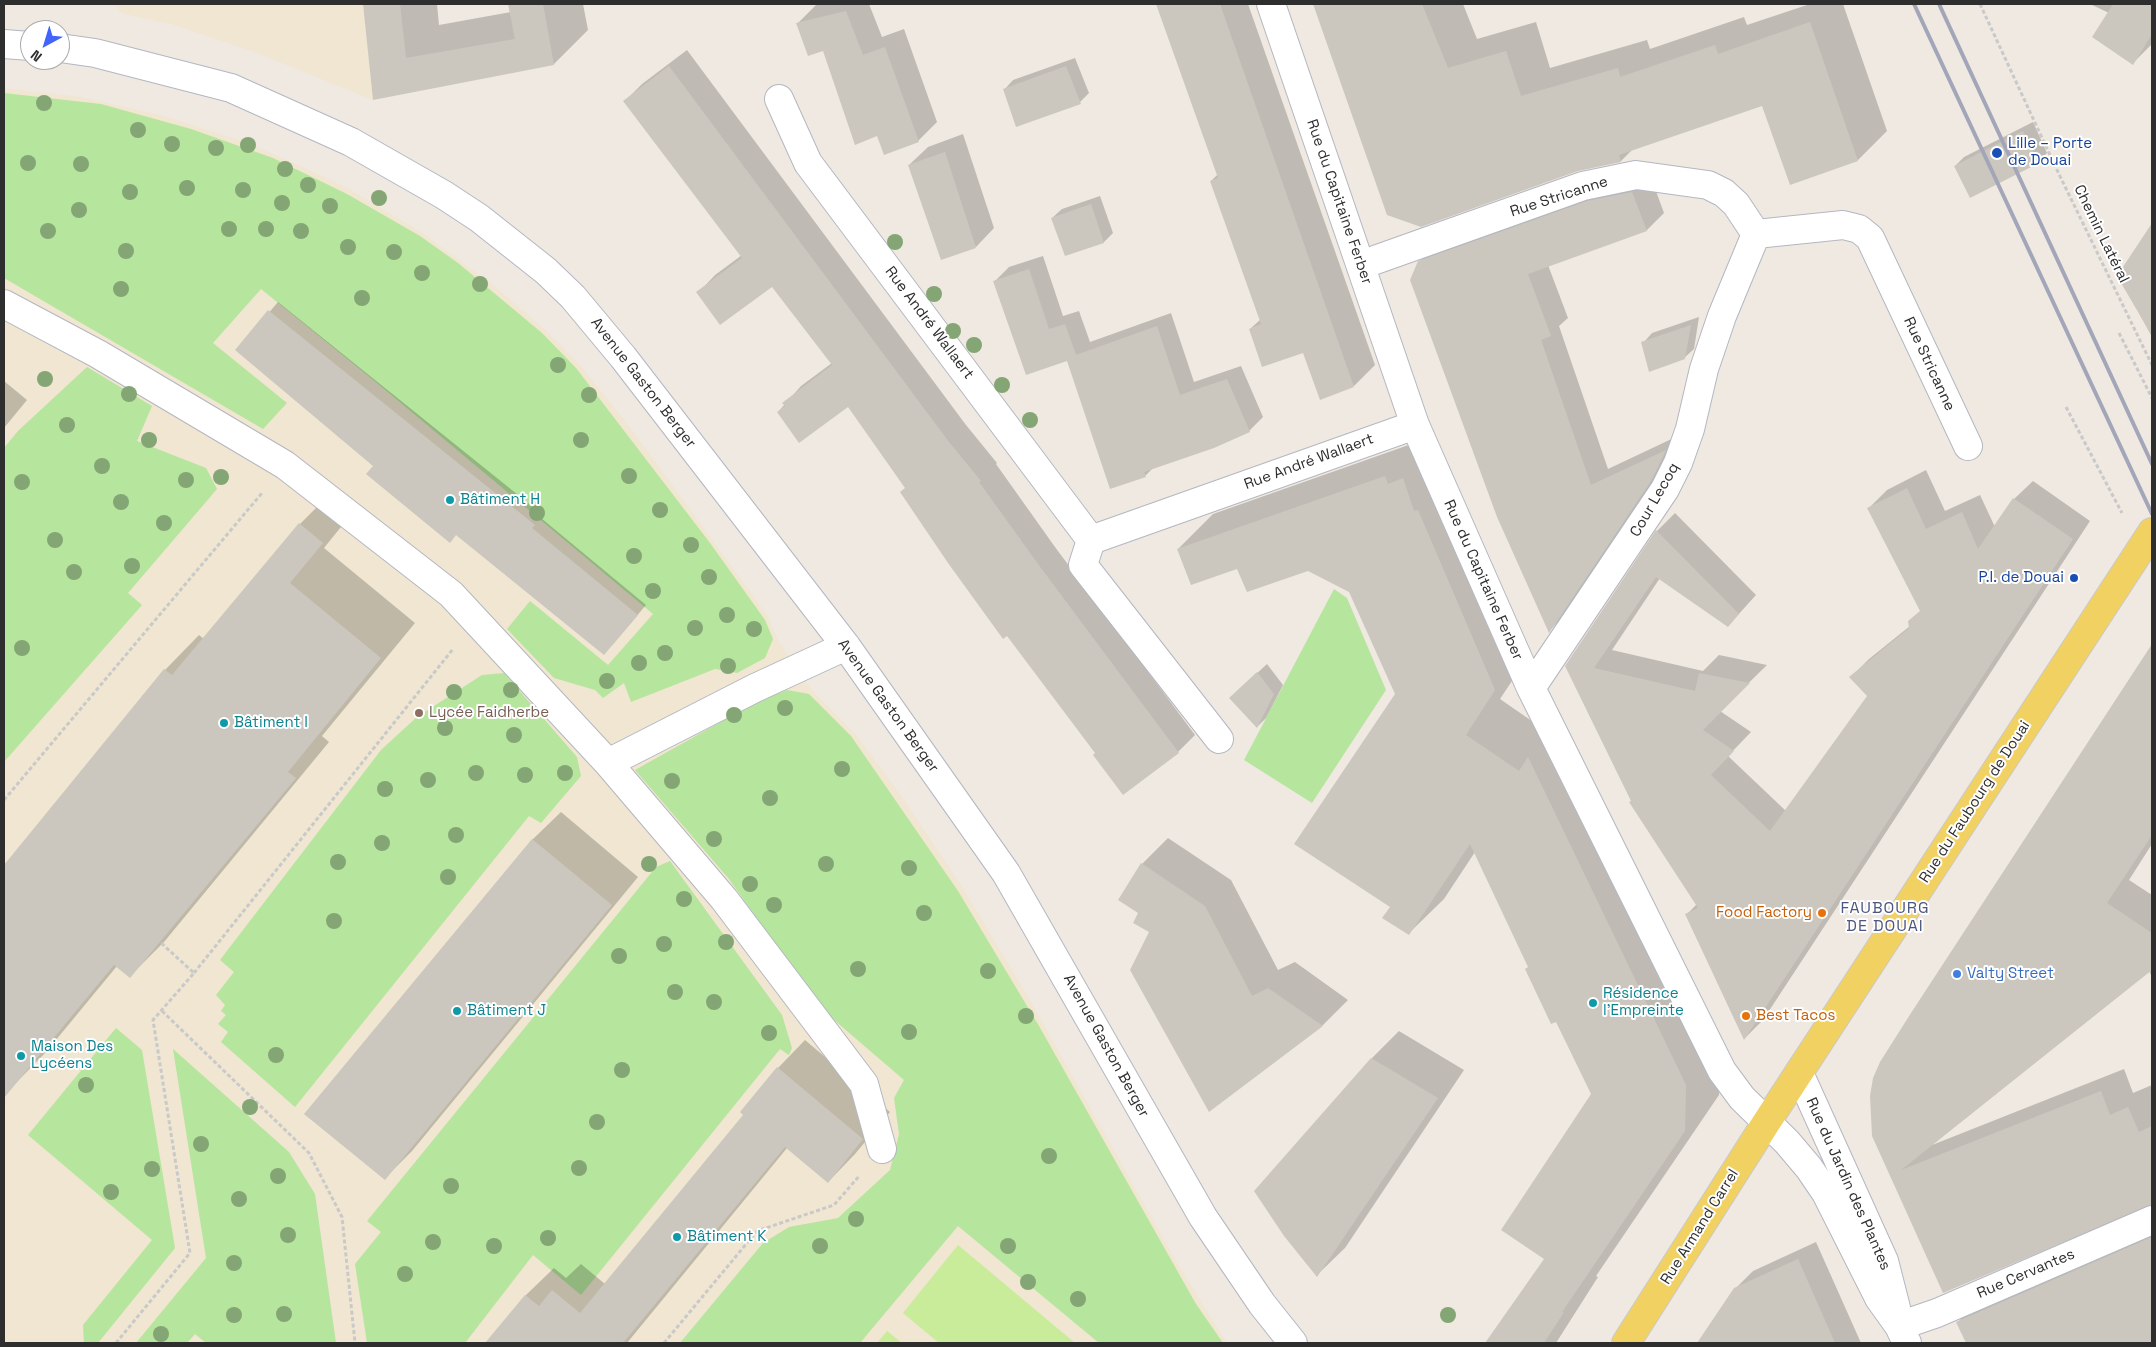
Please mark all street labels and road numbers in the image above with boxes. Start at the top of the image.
street label: Rue du Capitaine Ferber [1302,117,1376,287]
street label: Rue Stricanne [1508,173,1610,221]
street label: Chemin Latéral [2069,182,2133,286]
street label: Rue André Wallaert [881,263,977,383]
street label: Avenue Gaston Berger [587,314,699,452]
street label: Rue Stricanne [1899,314,1959,414]
street label: Rue André Wallaert [1242,430,1376,494]
street label: Cour Lecoq [1627,460,1683,540]
street label: Rue du Capitaine Ferber [1439,497,1527,663]
street label: Avenue Gaston Berger [834,636,942,776]
street label: Rue du Faubourg de Douai [1916,718,2034,886]
street label: Avenue Gaston Berger [1059,972,1153,1120]
street label: Rue du Jardin des Plantes [1802,1095,1894,1273]
street label: Rue Armand Carrel [1657,1166,1743,1288]
street label: Rue Cervantes [1974,1245,2078,1303]

